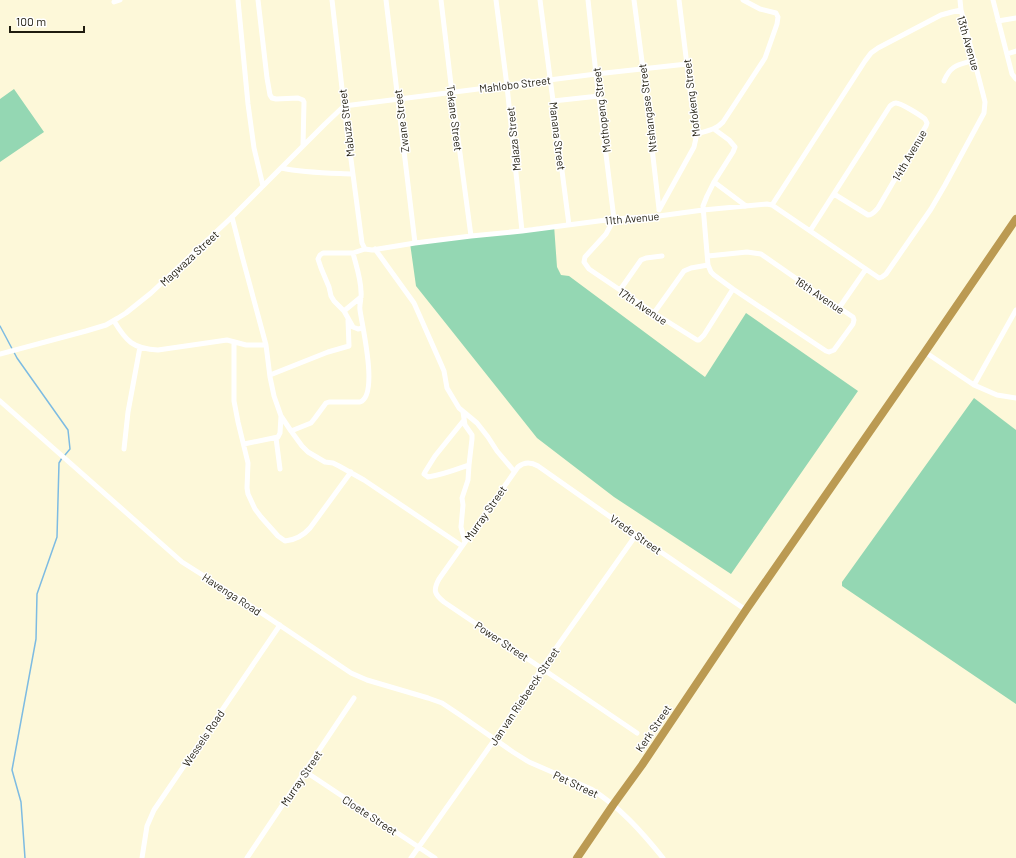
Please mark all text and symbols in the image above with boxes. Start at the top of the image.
scale bar [10,8,84,34]
text: 100 m [16,14,46,28]
street label: 13th Avenue [955,14,983,72]
street label: Mofokeng Street [680,58,702,138]
street label: Ntshangase Street [635,63,659,153]
street label: Mothopeng Street [589,67,613,153]
street label: Mahlobo Street [478,73,552,95]
street label: Tekane Street [445,84,465,152]
street label: Mabuza Street [335,88,357,158]
street label: Zwane Street [391,89,411,153]
street label: Manana Street [547,101,569,171]
street label: Malaza Street [503,106,523,172]
street label: 14th Avenue [889,127,929,183]
street label: 11th Avenue [604,209,660,227]
street label: Magwaza Street [157,227,221,289]
street label: 16th Avenue [793,274,847,316]
street label: 17th Avenue [616,285,670,327]
street label: Murray Street [461,483,509,543]
street label: Vrede Street [608,511,664,557]
street label: Havenga Road [200,570,264,618]
street label: Power Street [473,618,531,664]
street label: Jan van Riebeeck Street [486,645,562,747]
street label: Kerk Street [632,702,674,754]
street label: Wessels Road [179,707,227,769]
street label: Murray Street [278,748,324,808]
street label: Pet Street [551,768,601,800]
street label: Cloete Street [340,792,400,838]

